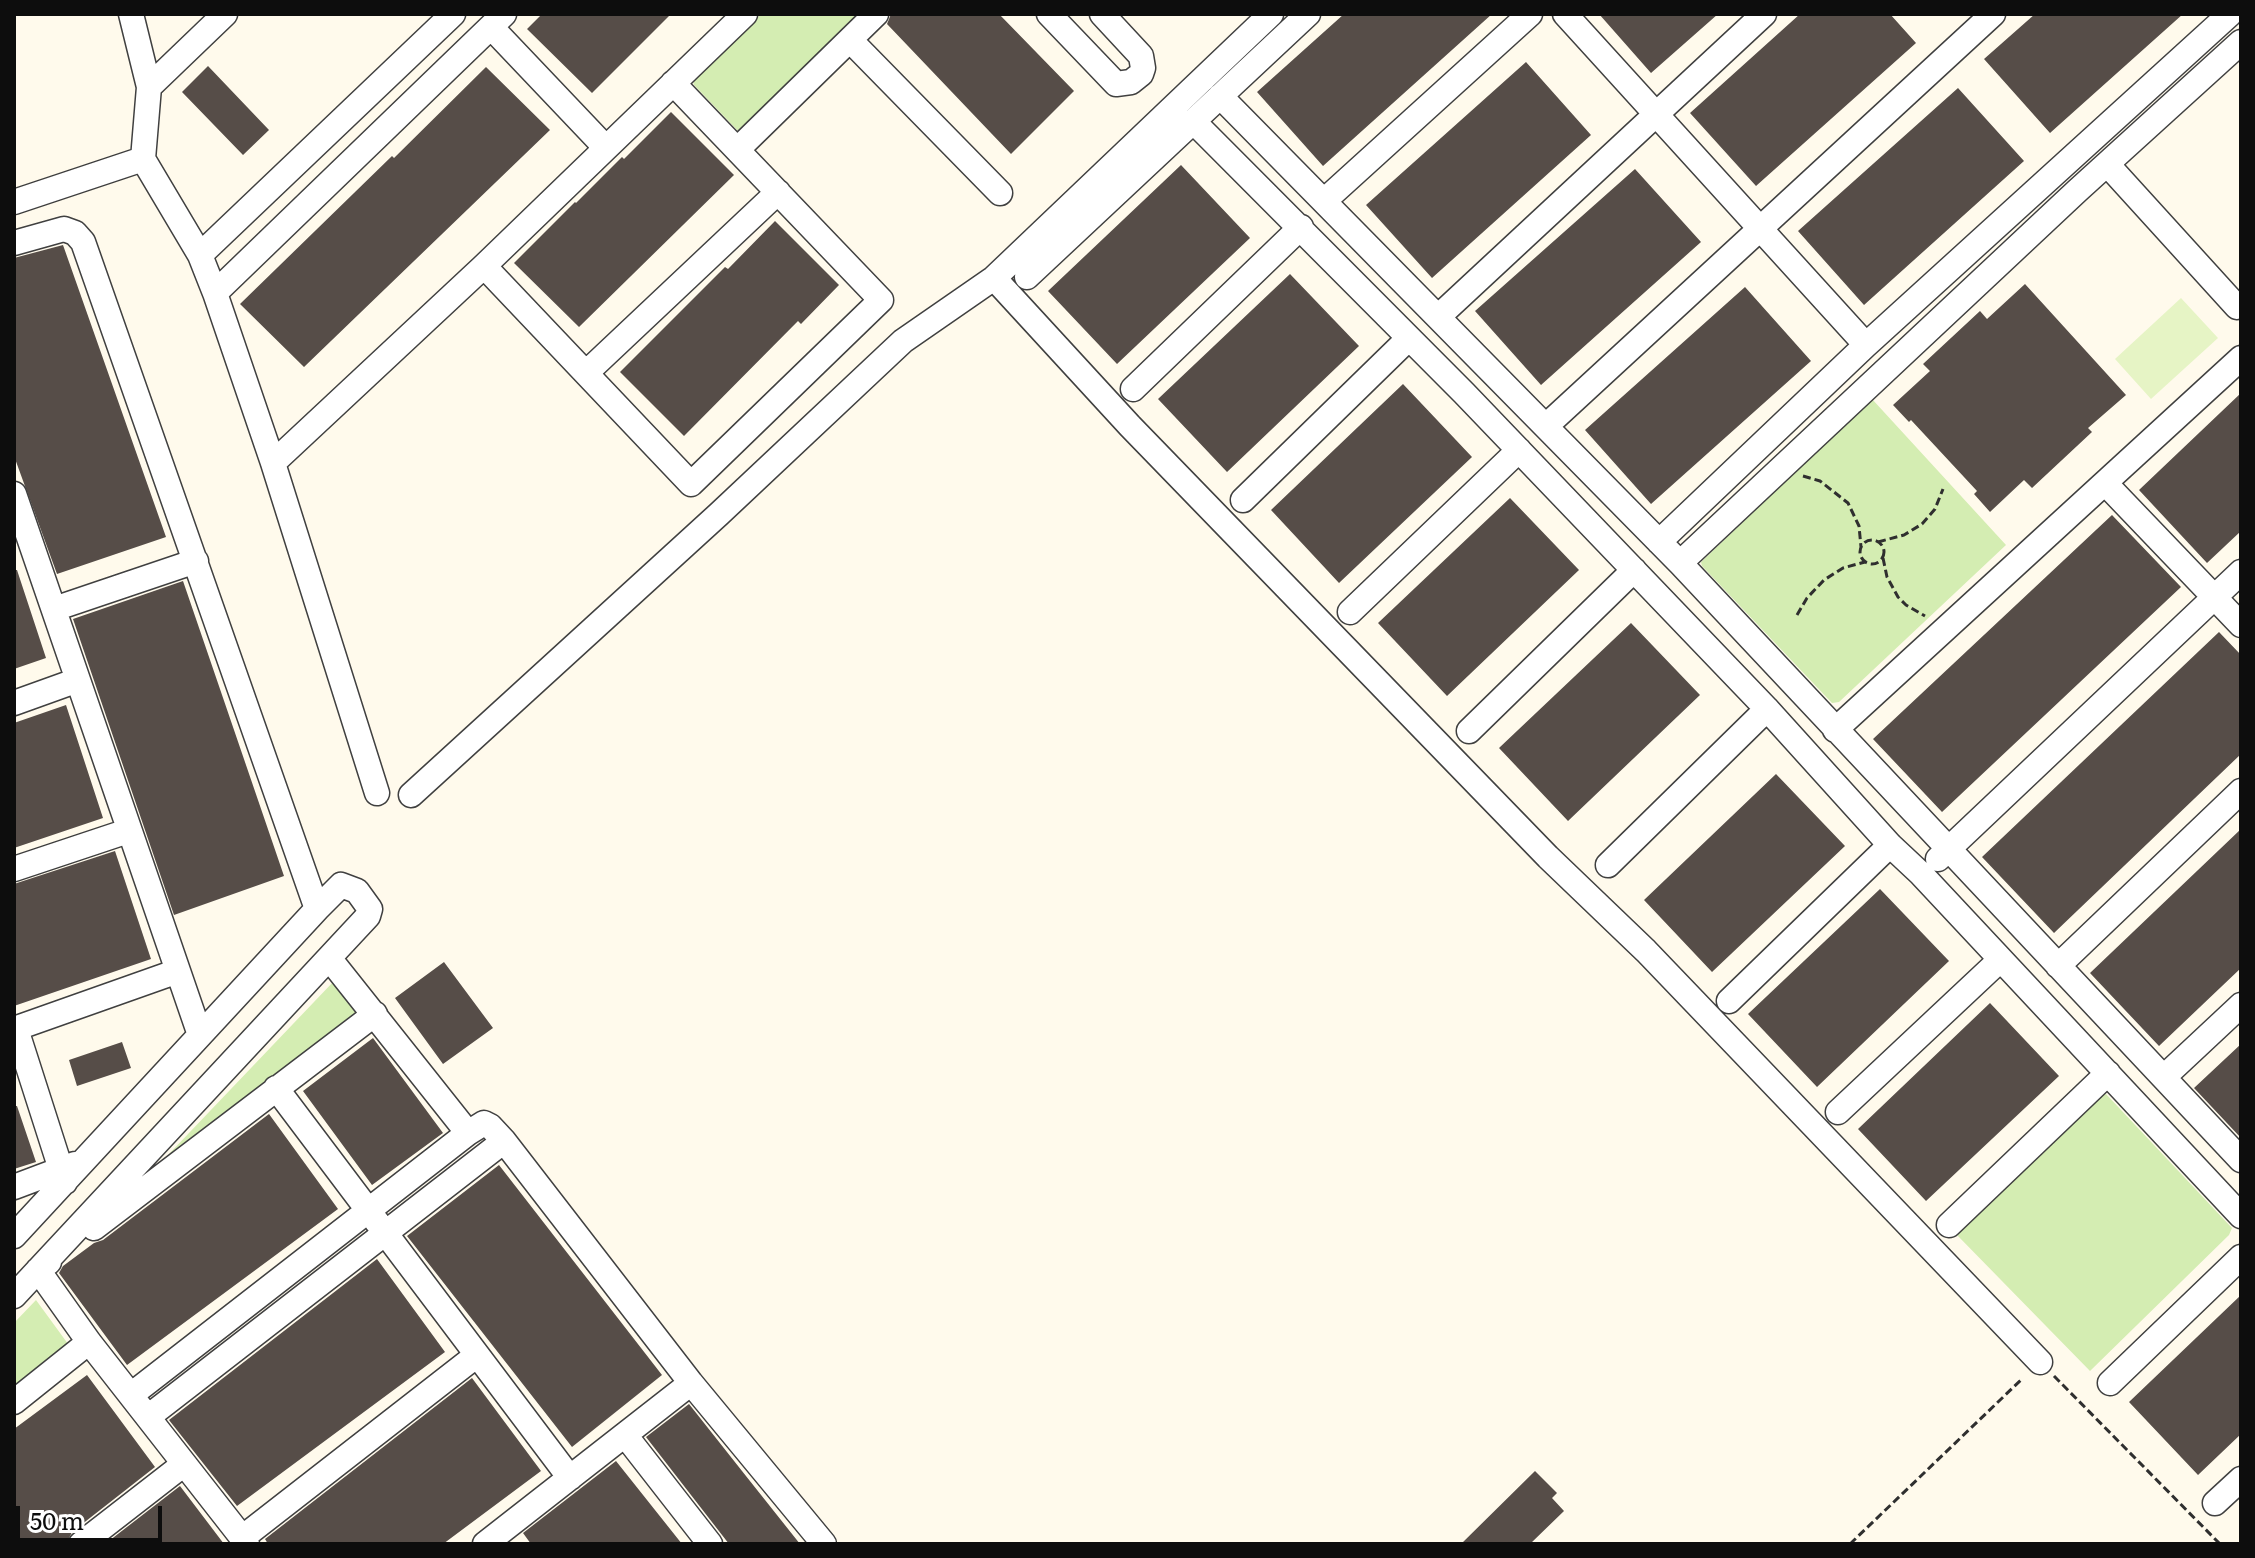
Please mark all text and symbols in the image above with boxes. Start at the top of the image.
scale bar [20,1490,166,1540]
text: 50 m [30,1502,84,1537]

